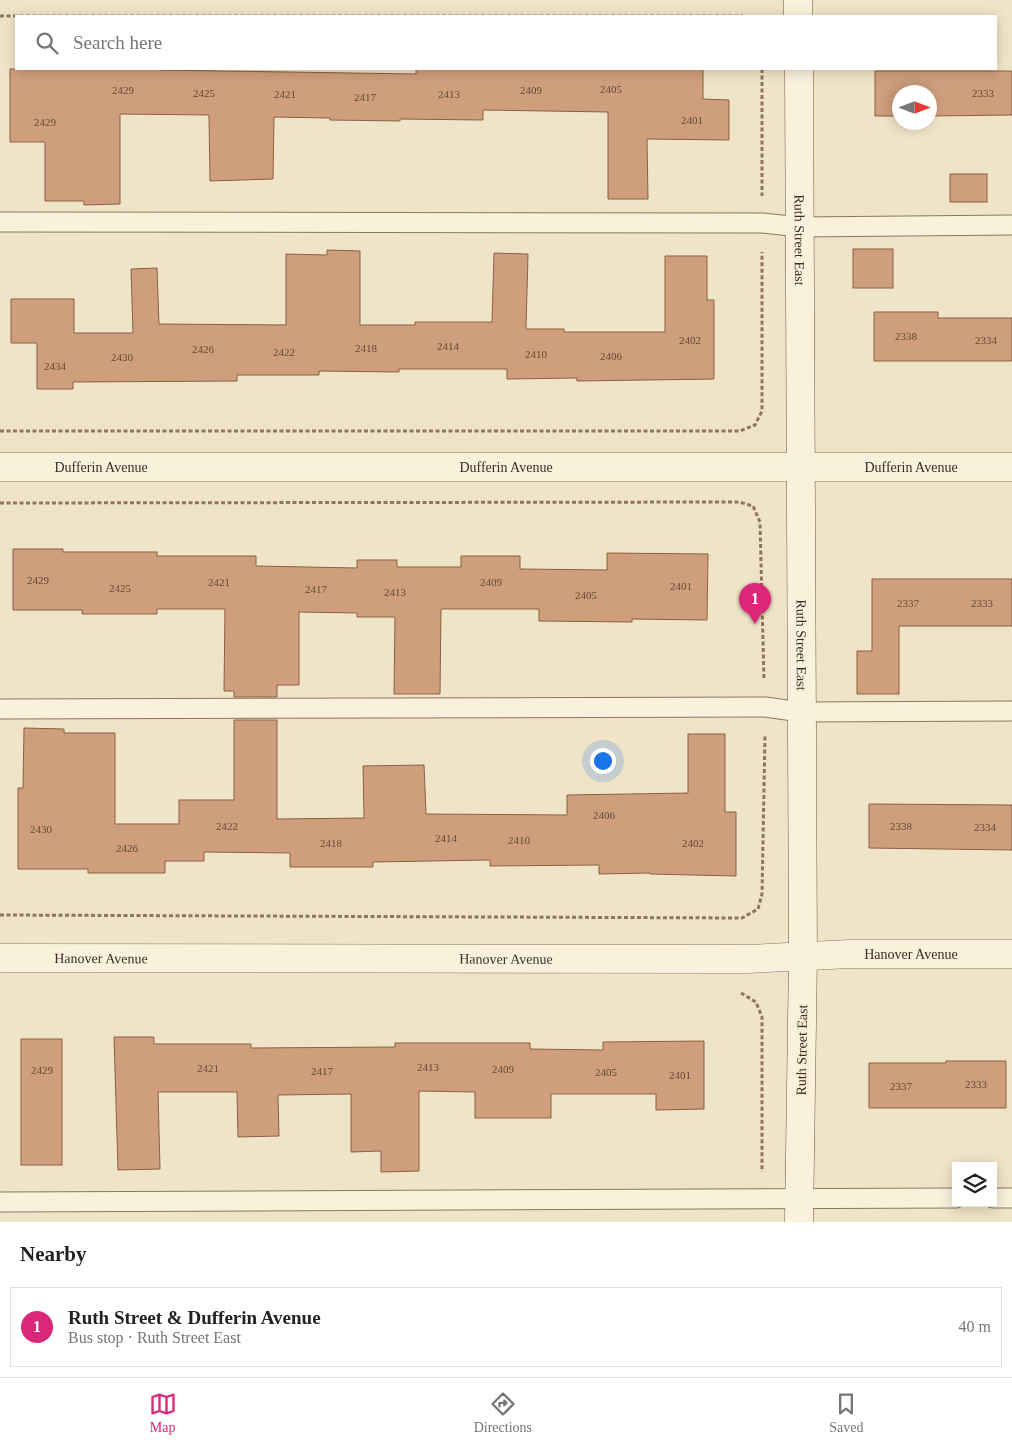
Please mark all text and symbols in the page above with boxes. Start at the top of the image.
search box [15,15,997,70]
icon: search [33,29,61,57]
text: Search here [73,32,162,53]
house number: 2405 [600,83,623,95]
house number: 2429 [112,84,135,96]
house number: 2409 [520,84,543,96]
north arrow [892,85,937,130]
house number: 2425 [193,87,216,99]
house number: 2333 [972,87,995,99]
house number: 2421 [274,88,296,100]
house number: 2413 [438,88,461,100]
house number: 2417 [354,91,377,103]
house number: 2401 [681,114,703,126]
house number: 2429 [34,116,57,128]
street label: Ruth Street East [792,194,807,286]
house number: 2338 [895,330,918,342]
house number: 2402 [679,334,701,346]
house number: 2334 [975,334,998,346]
house number: 2414 [437,340,460,352]
house number: 2418 [355,342,378,354]
house number: 2426 [192,343,215,355]
house number: 2422 [273,346,295,358]
house number: 2410 [525,348,548,360]
house number: 2406 [600,350,623,362]
house number: 2430 [111,351,134,363]
house number: 2434 [44,360,67,372]
street label: Dufferin Avenue [54,460,148,475]
street label: Dufferin Avenue [459,460,553,475]
street label: Dufferin Avenue [864,460,958,475]
house number: 2429 [27,574,50,586]
house number: 2421 [208,576,230,588]
house number: 2409 [480,576,503,588]
house number: 2401 [670,580,692,592]
house number: 2425 [109,582,132,594]
house number: 2417 [305,583,328,595]
pin: 1 [739,583,771,624]
house number: 2413 [384,586,407,598]
house number: 2405 [575,589,598,601]
house number: 2337 [897,597,920,609]
house number: 2333 [971,597,994,609]
street label: Ruth Street East [794,599,809,691]
your location [590,748,616,774]
house number: 2406 [593,809,616,821]
house number: 2422 [216,820,238,832]
house number: 2338 [890,820,913,832]
house number: 2334 [974,821,997,833]
house number: 2430 [30,823,53,835]
house number: 2414 [435,832,458,844]
house number: 2410 [508,834,531,846]
house number: 2418 [320,837,343,849]
house number: 2402 [682,837,704,849]
house number: 2426 [116,842,139,854]
street label: Hanover Avenue [864,947,958,962]
street label: Hanover Avenue [54,951,148,966]
street label: Hanover Avenue [459,951,553,966]
street label: Ruth Street East [794,1004,810,1096]
house number: 2413 [417,1061,440,1073]
house number: 2421 [197,1062,219,1074]
house number: 2409 [492,1063,515,1075]
house number: 2429 [31,1064,54,1076]
house number: 2417 [311,1065,334,1077]
house number: 2405 [595,1066,618,1078]
house number: 2401 [669,1069,691,1081]
house number: 2333 [965,1078,988,1090]
house number: 2337 [890,1080,913,1092]
map controls [952,1162,997,1207]
button: layers [952,1162,997,1207]
text: Nearby [20,1242,87,1266]
text: Ruth Street & Dufferin Avenue [68,1307,321,1328]
text: 1 [33,1318,41,1335]
text: 40 m [959,1318,991,1335]
text: Bus stop · Ruth Street East [68,1329,241,1346]
tab: Map [149,1390,177,1436]
tab: Directions [474,1390,532,1436]
tab: Saved [829,1390,863,1436]

